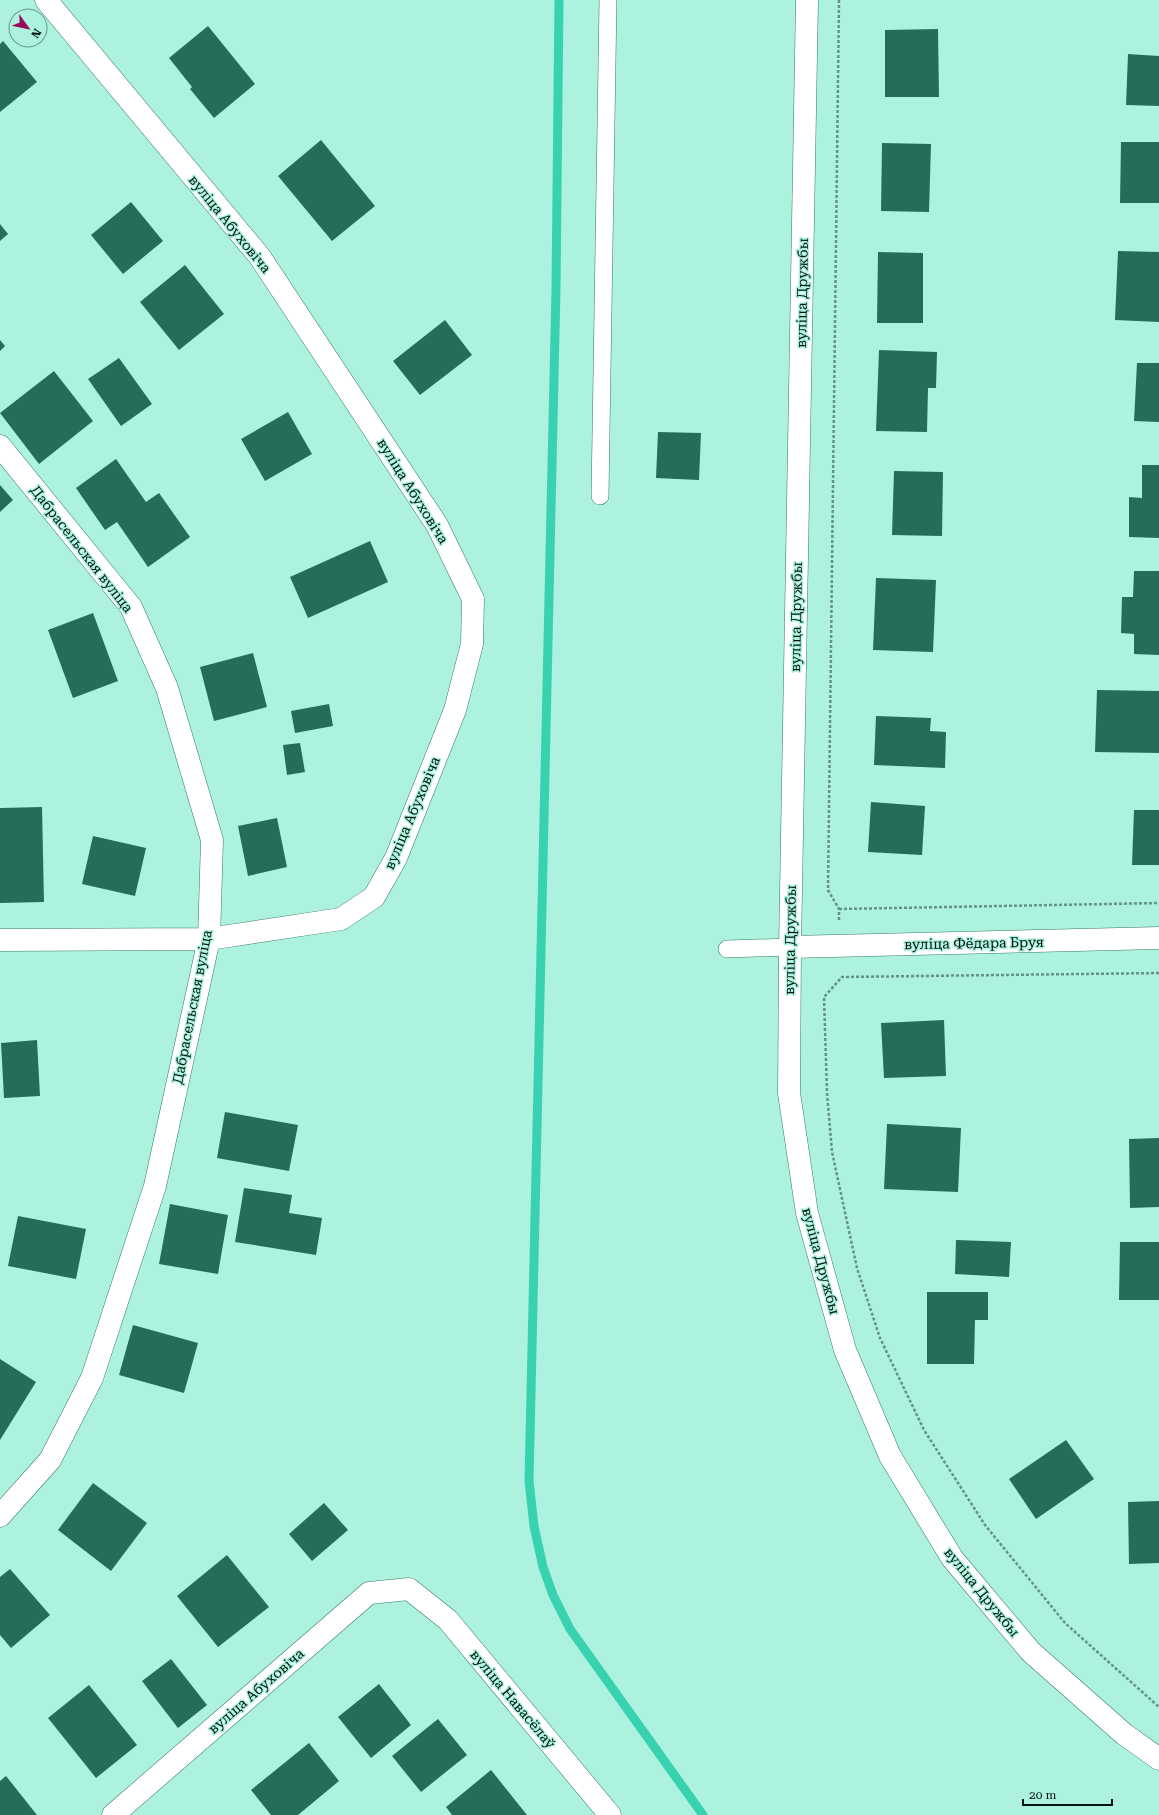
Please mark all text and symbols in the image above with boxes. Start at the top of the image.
north arrow [8,8,48,48]
text: N [28,26,44,41]
street label: вуліца Абуховіча [186,172,275,276]
street label: вуліца Дружбы [793,238,811,348]
street label: вуліца Абуховіча [374,435,452,547]
street label: Дабрасельская вуліца [27,482,137,616]
street label: вуліца Дружбы [787,562,805,672]
street label: вуліца Абуховіча [381,754,443,872]
street label: вуліца Дружбы [781,885,799,995]
street label: Дабрасельская вуліца [169,928,215,1085]
street label: вуліца Фёдара Бруя [904,934,1044,952]
street label: вуліца Дружбы [799,1206,843,1316]
street label: вуліца Дружбы [941,1544,1023,1640]
street label: вуліца Абуховіча [205,1645,307,1737]
street label: вуліца Навасёлаў [467,1646,559,1752]
scale bar [1023,1781,1112,1807]
text: 20 m [1029,1788,1056,1802]

